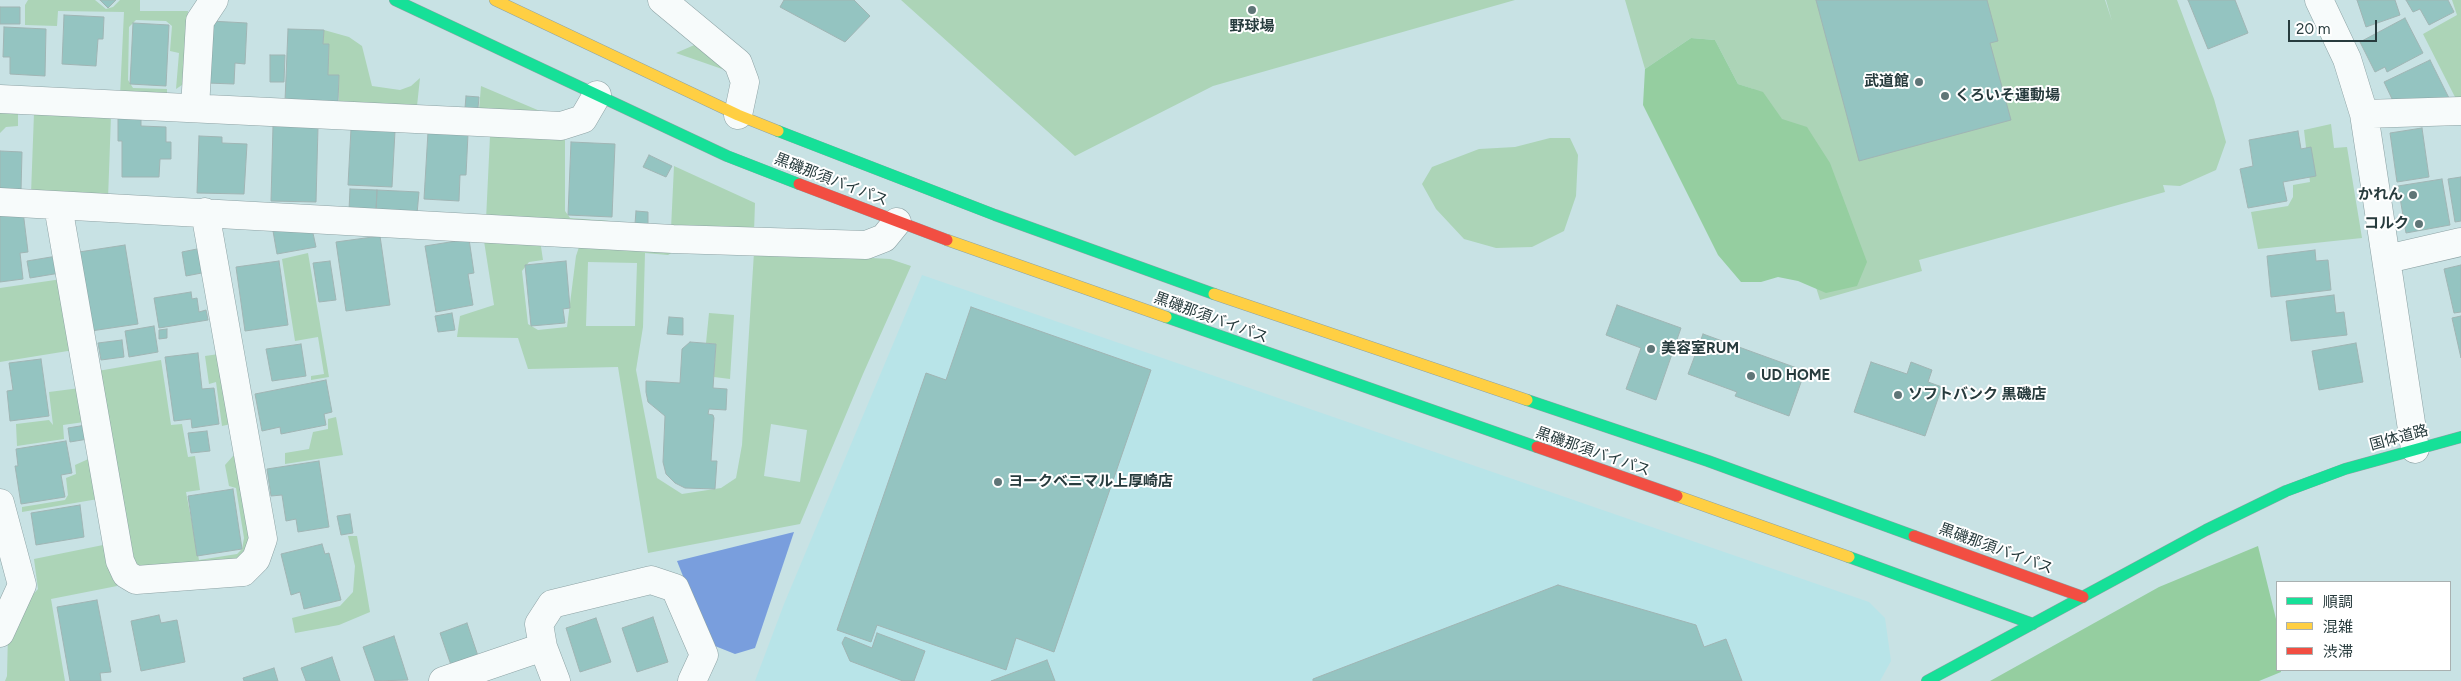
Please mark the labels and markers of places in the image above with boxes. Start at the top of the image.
marker: 野球場 [1246,4,1258,16]
place label: 野球場 [1230,18,1274,36]
place label: 武道館 [1864,73,1909,91]
marker: 武道館 [1913,76,1925,88]
place label: くろいそ運動場 [1955,87,2060,105]
marker: くろいそ運動場 [1939,90,1951,102]
place label: かれん [2358,186,2403,204]
marker: かれん [2407,189,2419,201]
place label: コルク [2364,215,2409,233]
marker: コルク [2413,218,2425,230]
place label: 美容室RUM [1661,340,1739,358]
marker: 美容室RUM [1645,343,1657,355]
place label: UD HOME [1761,367,1830,385]
marker: UD HOME [1745,370,1757,382]
place label: ソフトバンク 黒磯店 [1908,386,2047,404]
marker: ソフトバンク 黒磯店 [1892,389,1904,401]
place label: ヨークベニマル上厚崎店 [1008,473,1173,491]
marker: ヨークベニマル上厚崎店 [992,476,1004,488]

